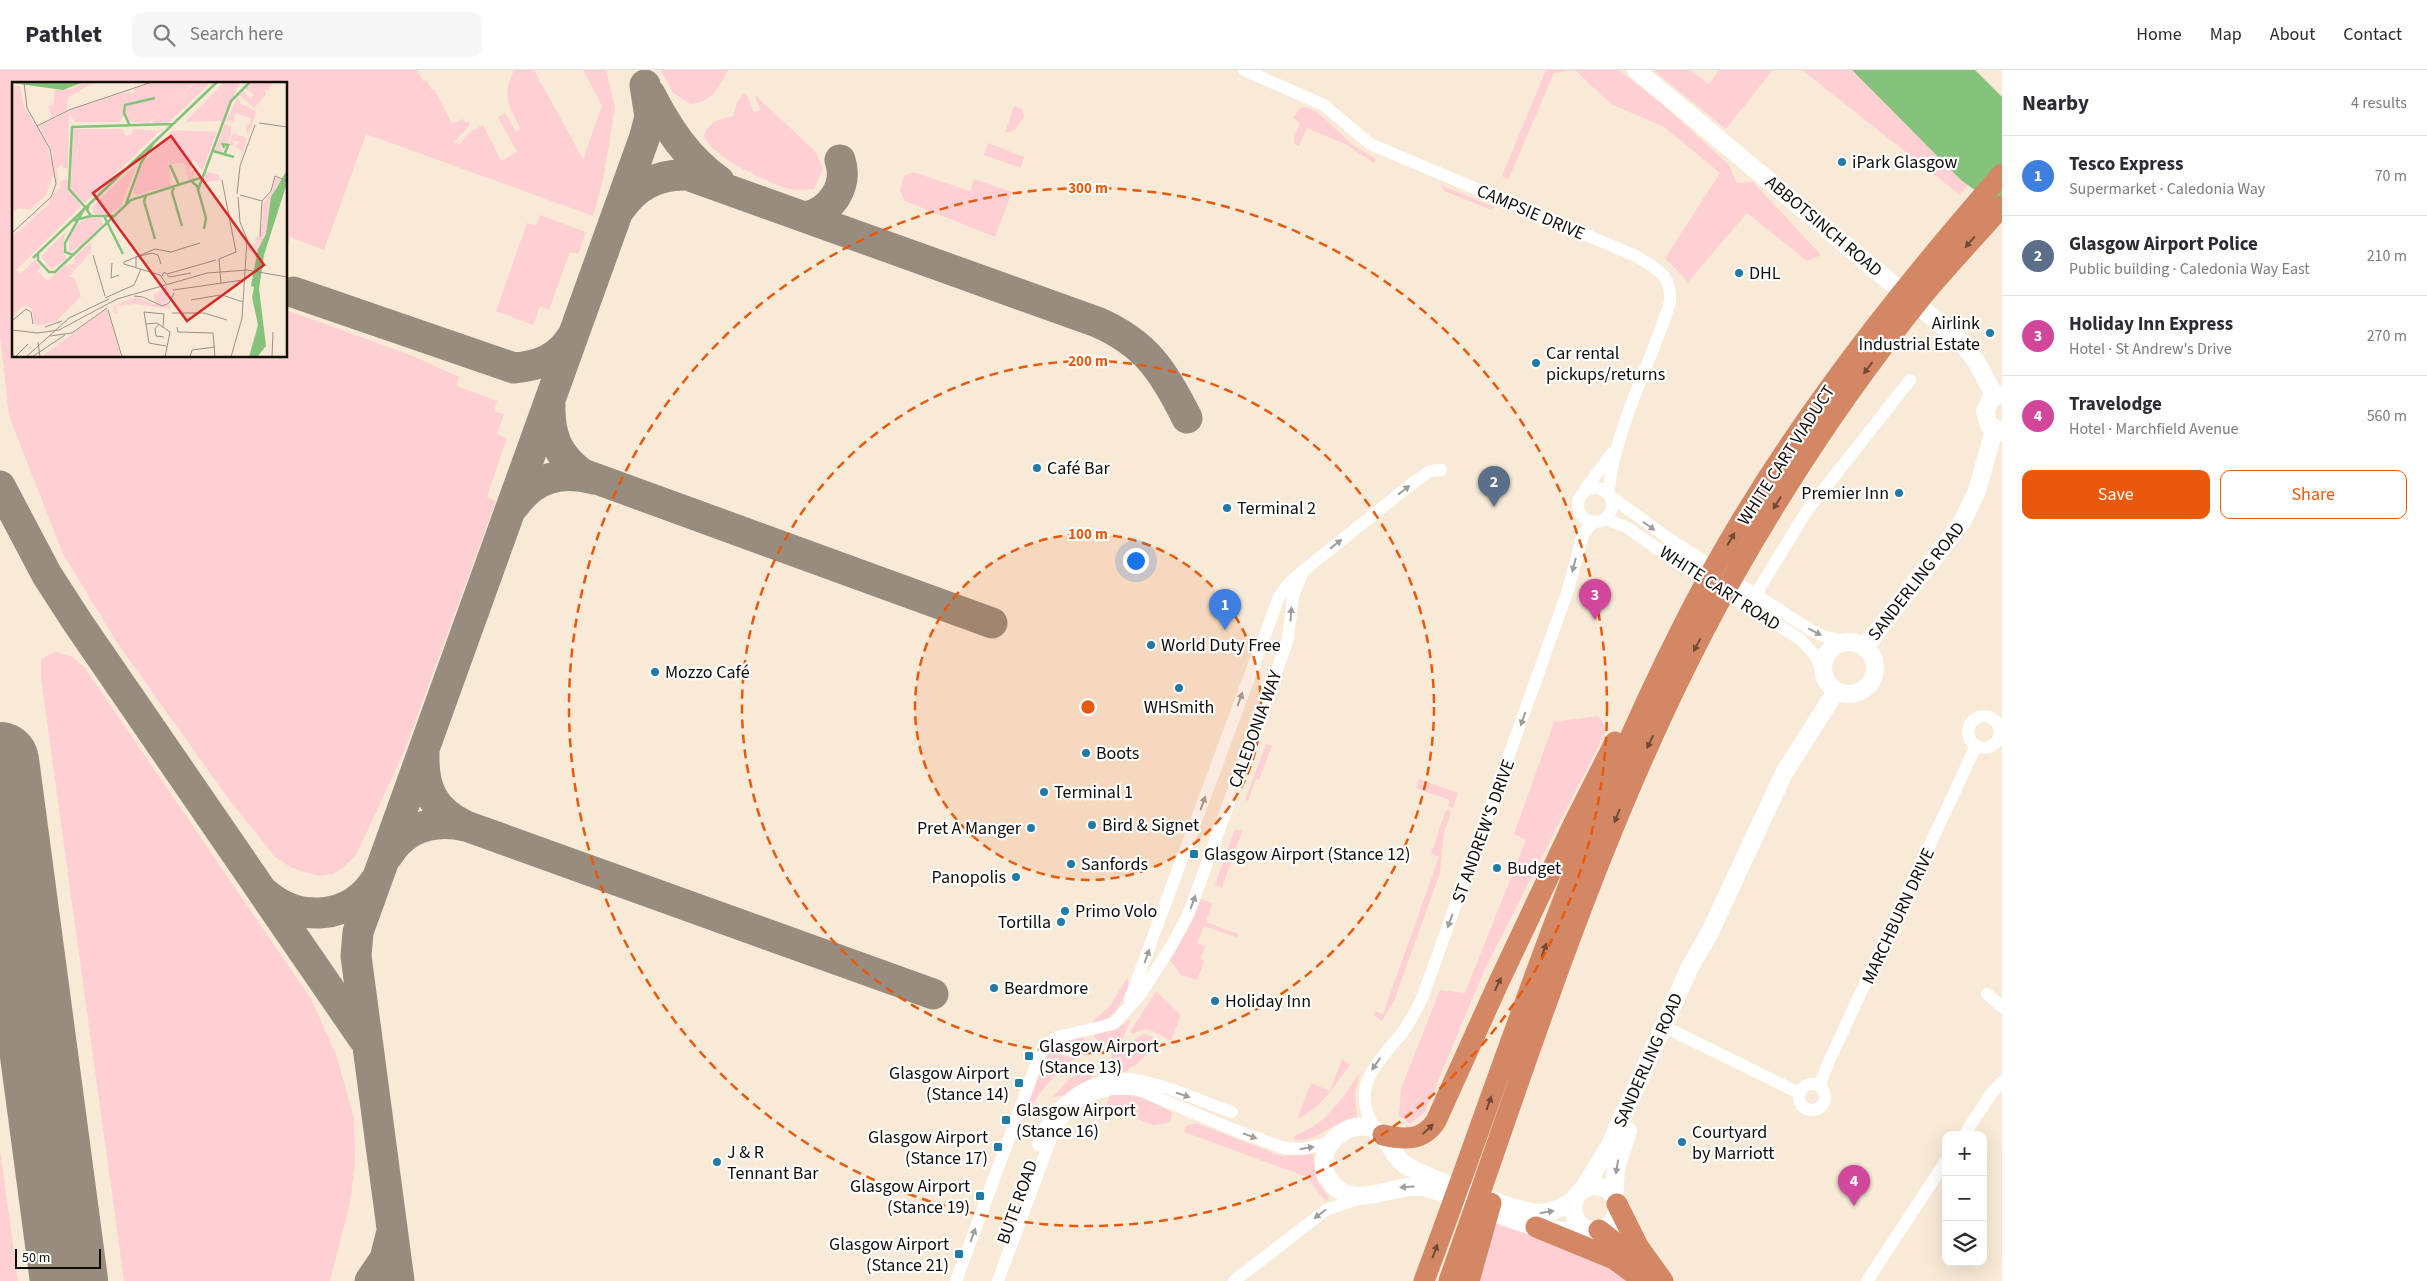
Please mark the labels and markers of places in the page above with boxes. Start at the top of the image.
place label: iPark Glasgow [1852,150,1958,175]
marker: iPark Glasgow [1836,156,1848,168]
place label: DHL [1749,261,1781,286]
marker: DHL [1733,267,1745,279]
place label: Airlink Industrial Estate [1858,311,1980,357]
marker: Airlink Industrial Estate [1984,327,1996,339]
place label: Car rental pickups/returns [1546,341,1665,387]
marker: Car rental pickups/returns [1530,357,1542,369]
place label: Café Bar [1047,456,1111,481]
marker: Café Bar [1031,462,1043,474]
pin: 2 [1478,466,1510,507]
place label: Premier Inn [1801,481,1889,506]
marker: Premier Inn [1893,487,1905,499]
place label: Terminal 2 [1237,496,1316,521]
marker: Terminal 2 [1221,502,1233,514]
pin: 3 [1579,579,1611,620]
pin: 1 [1209,589,1241,630]
place label: World Duty Free [1161,633,1281,658]
marker: World Duty Free [1145,639,1157,651]
place label: Mozzo Café [665,660,750,685]
marker: Mozzo Café [649,666,661,678]
marker: WHSmith [1173,682,1185,694]
place label: WHSmith [1144,695,1214,720]
centre of rings [1079,698,1097,716]
place label: Boots [1096,741,1139,766]
marker: Boots [1080,747,1092,759]
place label: Terminal 1 [1054,780,1133,805]
marker: Terminal 1 [1038,786,1050,798]
place label: Bird & Signet [1102,813,1199,838]
place label: Pret A Manger [917,816,1022,841]
marker: Bird & Signet [1086,819,1098,831]
marker: Pret A Manger [1025,822,1037,834]
place label: Glasgow Airport (Stance 12) [1204,842,1410,867]
marker: Glasgow Airport (Stance 12) [1188,848,1200,860]
place label: Sanfords [1081,852,1148,877]
place label: Budget [1507,856,1561,881]
marker: Sanfords [1065,858,1077,870]
marker: Budget [1491,862,1503,874]
place label: Panopolis [932,865,1006,890]
marker: Panopolis [1010,871,1022,883]
place label: Primo Volo [1075,899,1157,924]
marker: Primo Volo [1059,905,1071,917]
place label: Tortilla [998,910,1051,935]
marker: Tortilla [1055,916,1067,928]
place label: Beardmore [1004,976,1088,1001]
marker: Beardmore [988,982,1000,994]
place label: Holiday Inn [1225,989,1311,1014]
marker: Holiday Inn [1209,995,1221,1007]
place label: Glasgow Airport (Stance 13) [1039,1034,1159,1080]
marker: Glasgow Airport (Stance 13) [1023,1050,1035,1062]
place label: Glasgow Airport (Stance 14) [889,1061,1009,1107]
marker: Glasgow Airport (Stance 14) [1013,1077,1025,1089]
place label: Glasgow Airport (Stance 16) [1016,1098,1136,1144]
marker: Glasgow Airport (Stance 16) [1000,1114,1012,1126]
place label: Courtyard by Marriott [1692,1120,1774,1166]
place label: Glasgow Airport (Stance 17) [868,1125,988,1171]
marker: Courtyard by Marriott [1676,1136,1688,1148]
place label: J & R Tennant Bar [727,1140,819,1186]
marker: Glasgow Airport (Stance 17) [992,1141,1004,1153]
marker: J & R Tennant Bar [711,1156,723,1168]
pin: 4 [1838,1165,1870,1206]
place label: Glasgow Airport (Stance 19) [850,1174,970,1220]
marker: Glasgow Airport (Stance 19) [974,1190,986,1202]
place label: Glasgow Airport (Stance 21) [829,1232,949,1278]
marker: Glasgow Airport (Stance 21) [953,1248,965,1260]

